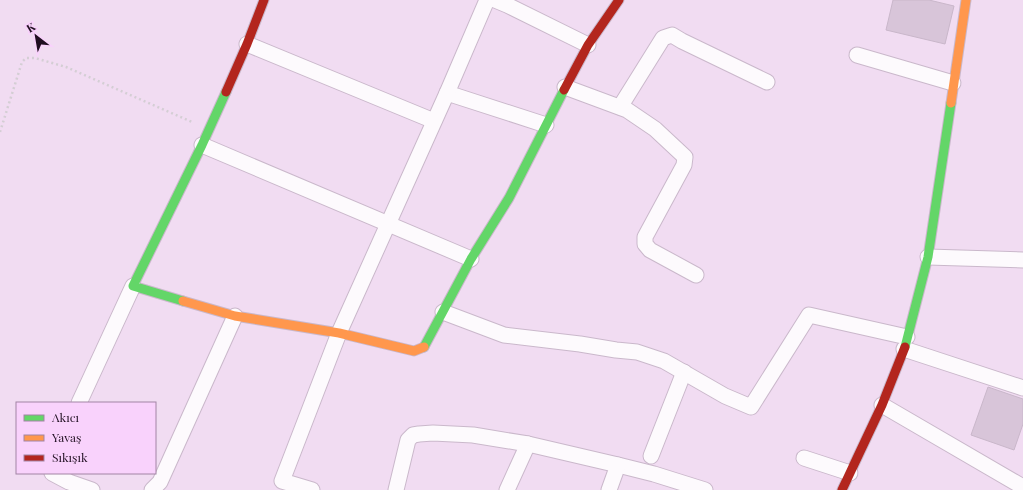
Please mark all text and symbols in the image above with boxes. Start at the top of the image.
north arrow [16,16,56,56]
text: K [23,18,38,35]
legend [16,402,156,474]
text: Akıcı [51,409,80,425]
text: Yavaş [51,429,81,445]
text: Sıkışık [52,449,88,465]

